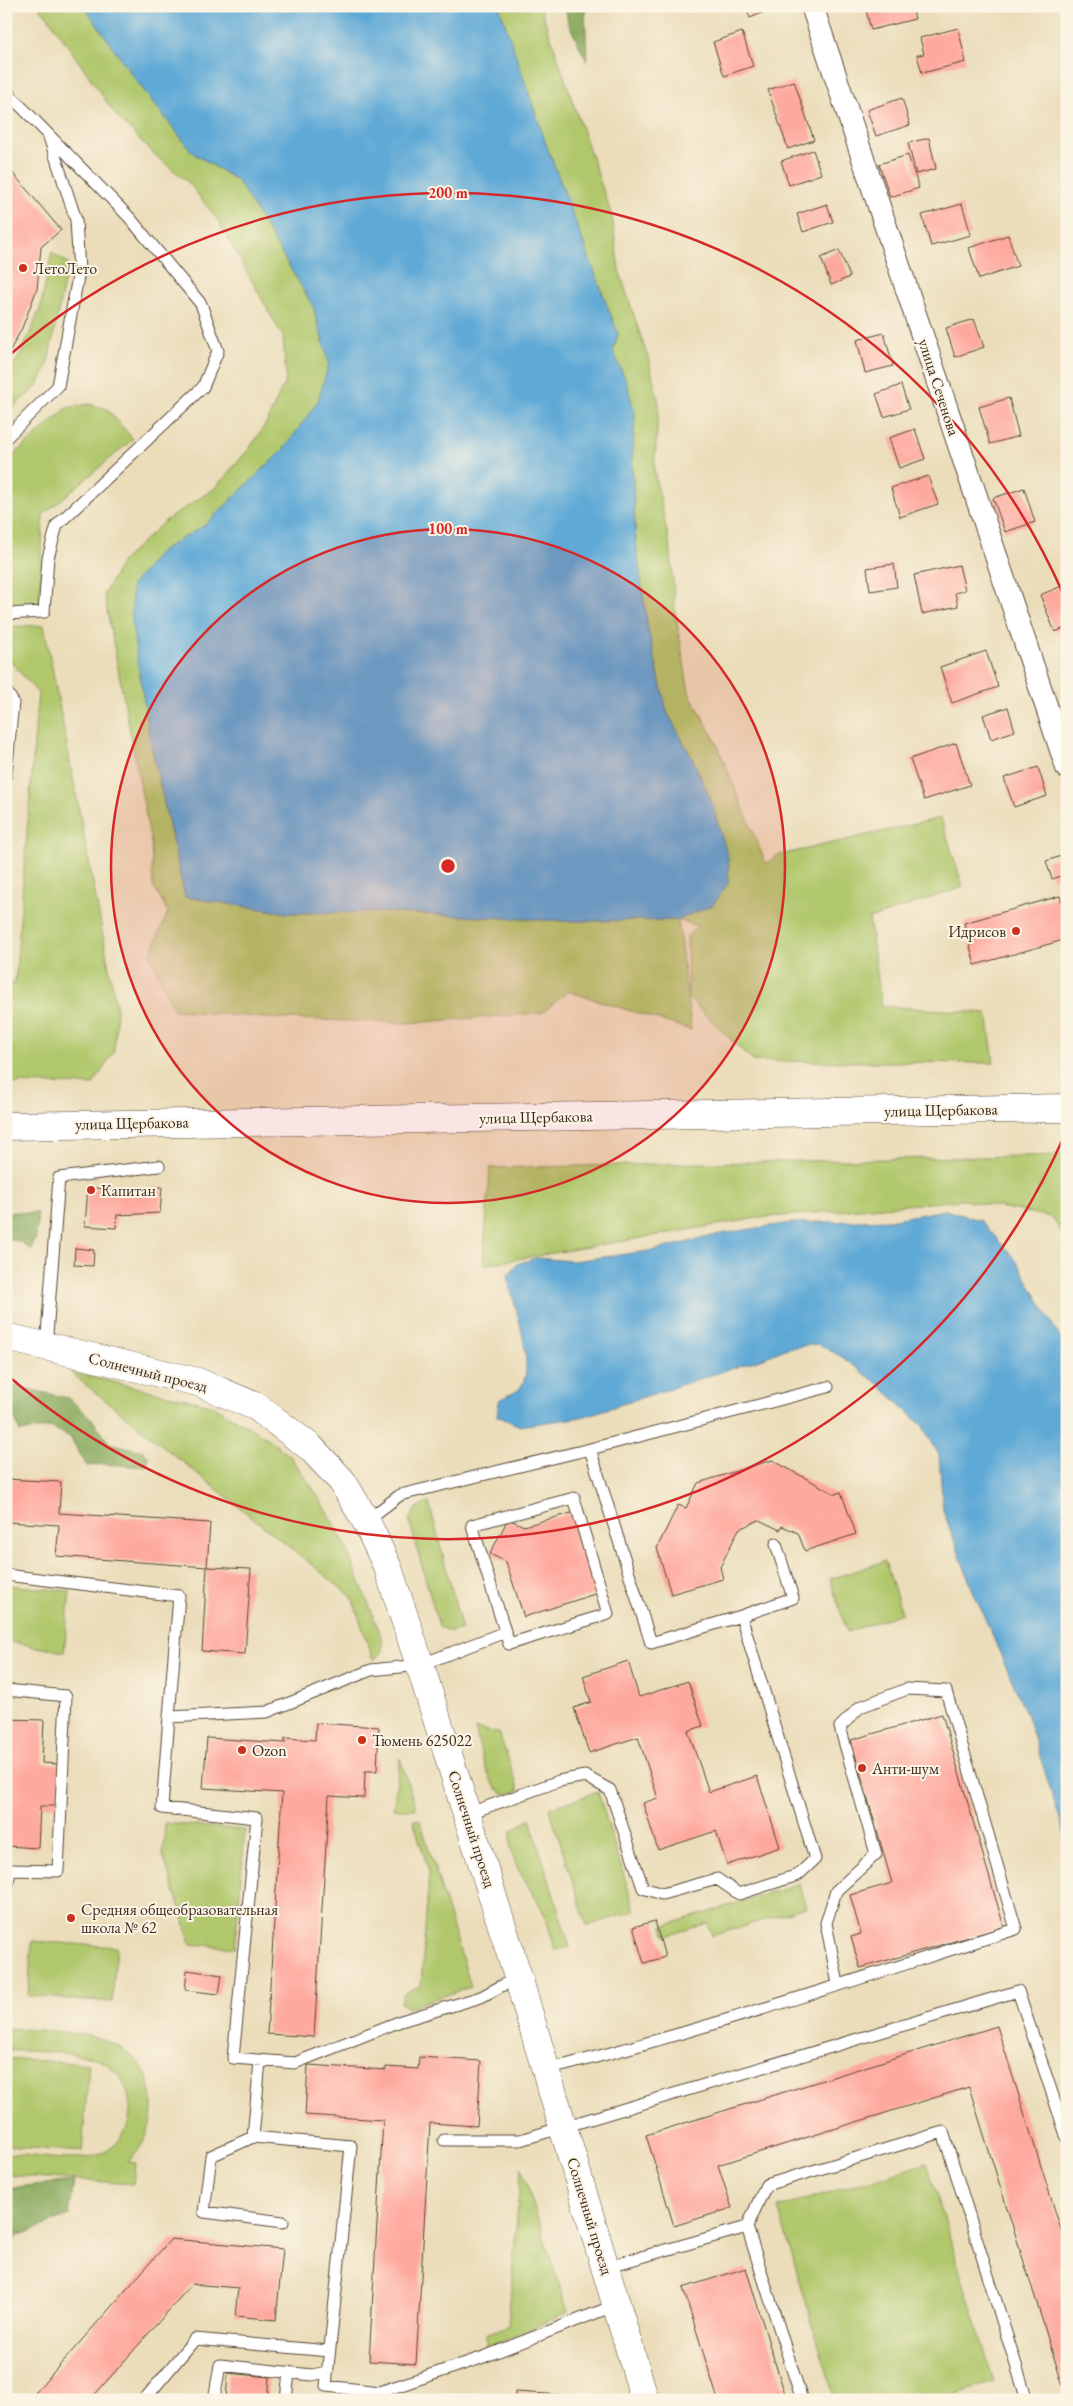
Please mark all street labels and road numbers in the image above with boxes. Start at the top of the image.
street label: улица Сеченова [913,336,965,439]
street label: улица Щербакова [884,1098,999,1121]
street label: улица Щербакова [479,1105,594,1128]
street label: улица Щербакова [75,1111,190,1134]
street label: Солнечный проезд [86,1347,210,1397]
street label: Солнечный проезд [443,1768,501,1891]
street label: Солнечный проезд [562,2155,618,2278]

